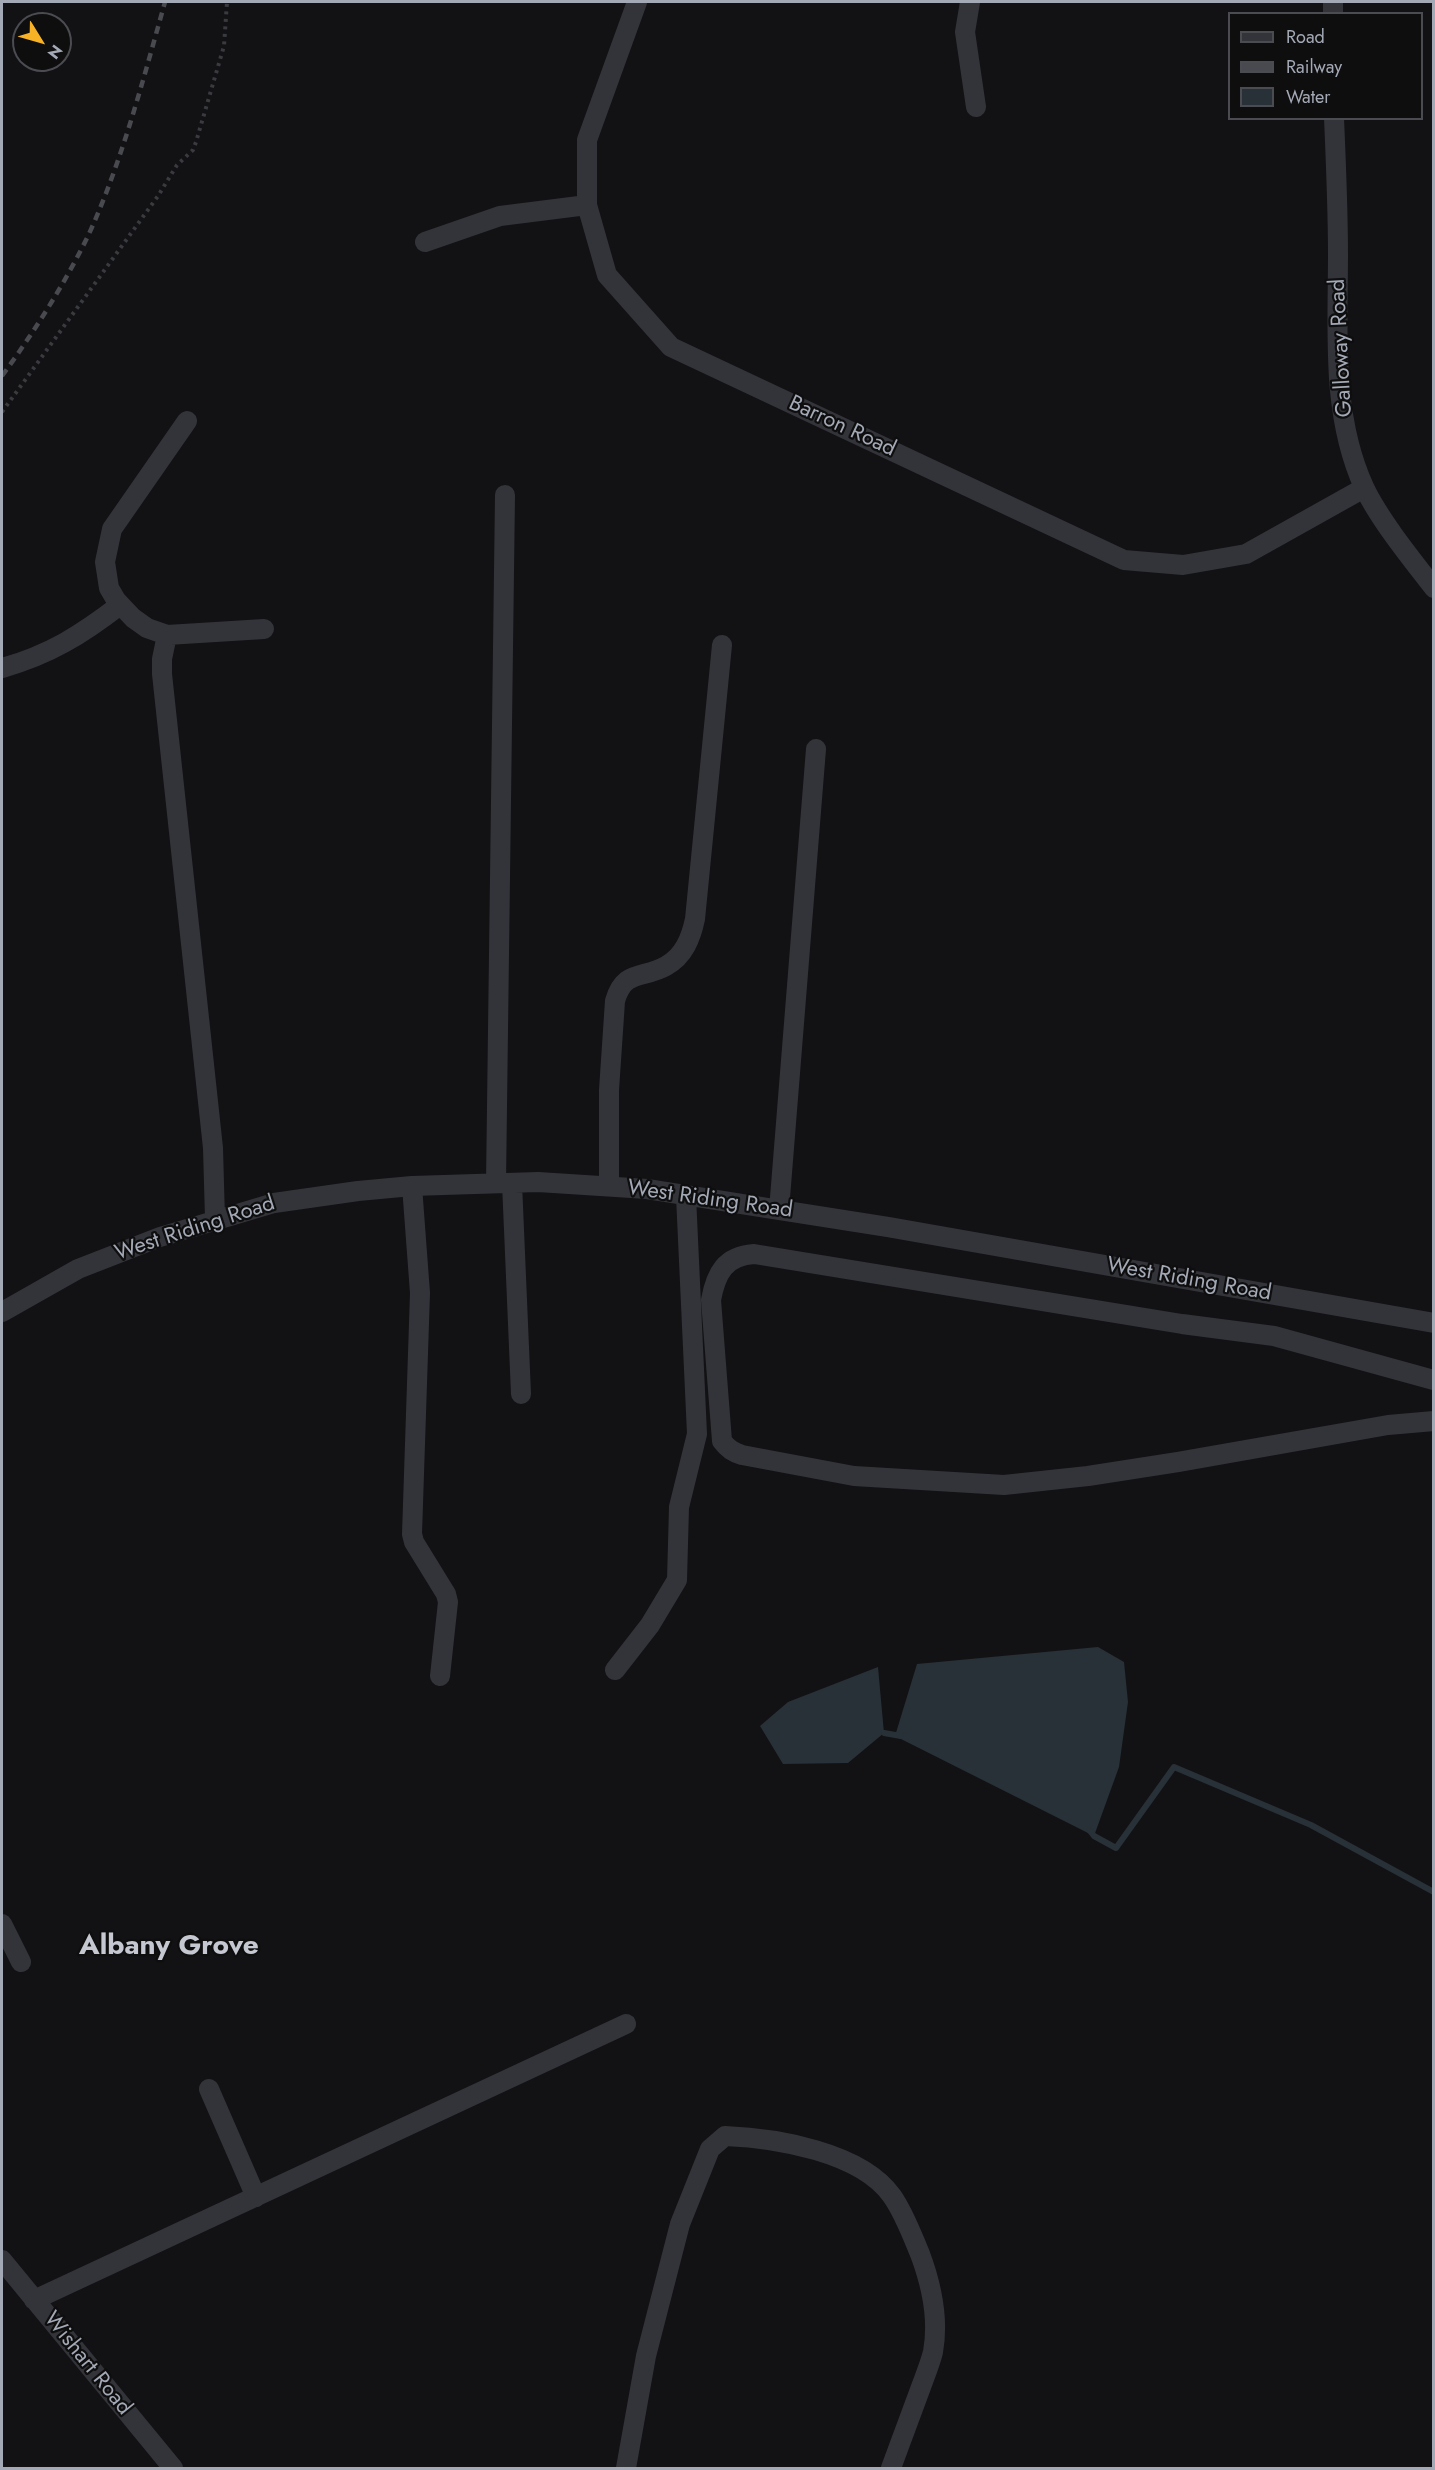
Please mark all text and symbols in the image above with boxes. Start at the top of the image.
north arrow [12,12,72,72]
legend [1228,12,1423,120]
text: Road [1286,24,1325,50]
text: N [42,40,68,64]
text: Railway [1286,54,1342,80]
text: Water [1286,84,1330,110]
street label: Galloway Road [1325,278,1359,418]
street label: Barron Road [784,391,900,463]
street label: West Riding Road [626,1175,794,1225]
street label: West Riding Road [112,1191,278,1267]
street label: West Riding Road [1105,1253,1273,1307]
district label: Albany Grove [79,1930,259,1964]
street label: Wishart Road [37,2307,137,2421]

